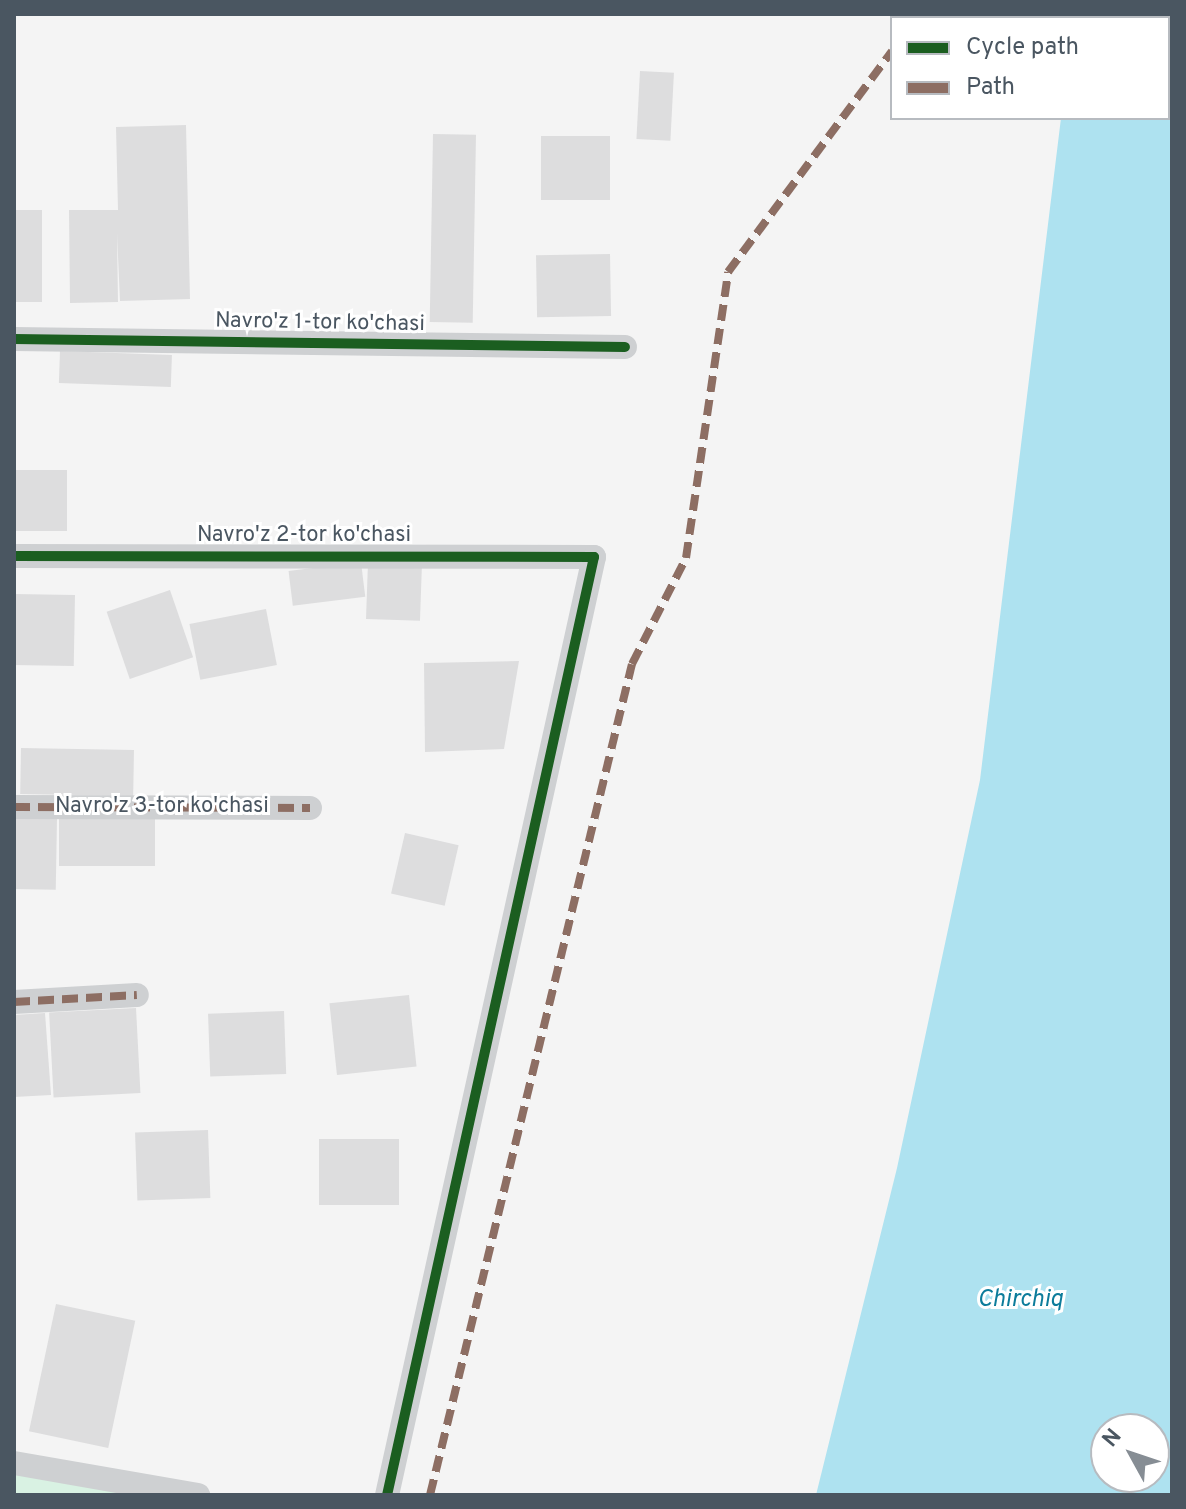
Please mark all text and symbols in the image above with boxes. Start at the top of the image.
legend [890,16,1170,120]
text: Cycle path [966,33,1079,63]
text: Path [966,73,1015,103]
street label: Navro'z 1-tor ko'chasi [215,308,425,338]
street label: Navro'z 2-tor ko'chasi [197,523,411,549]
street label: Navro'z 3-tor ko'chasi [55,794,269,820]
water label: Chirchiq [977,1287,1063,1315]
north arrow [1090,1413,1170,1493]
text: N [1097,1424,1128,1453]

